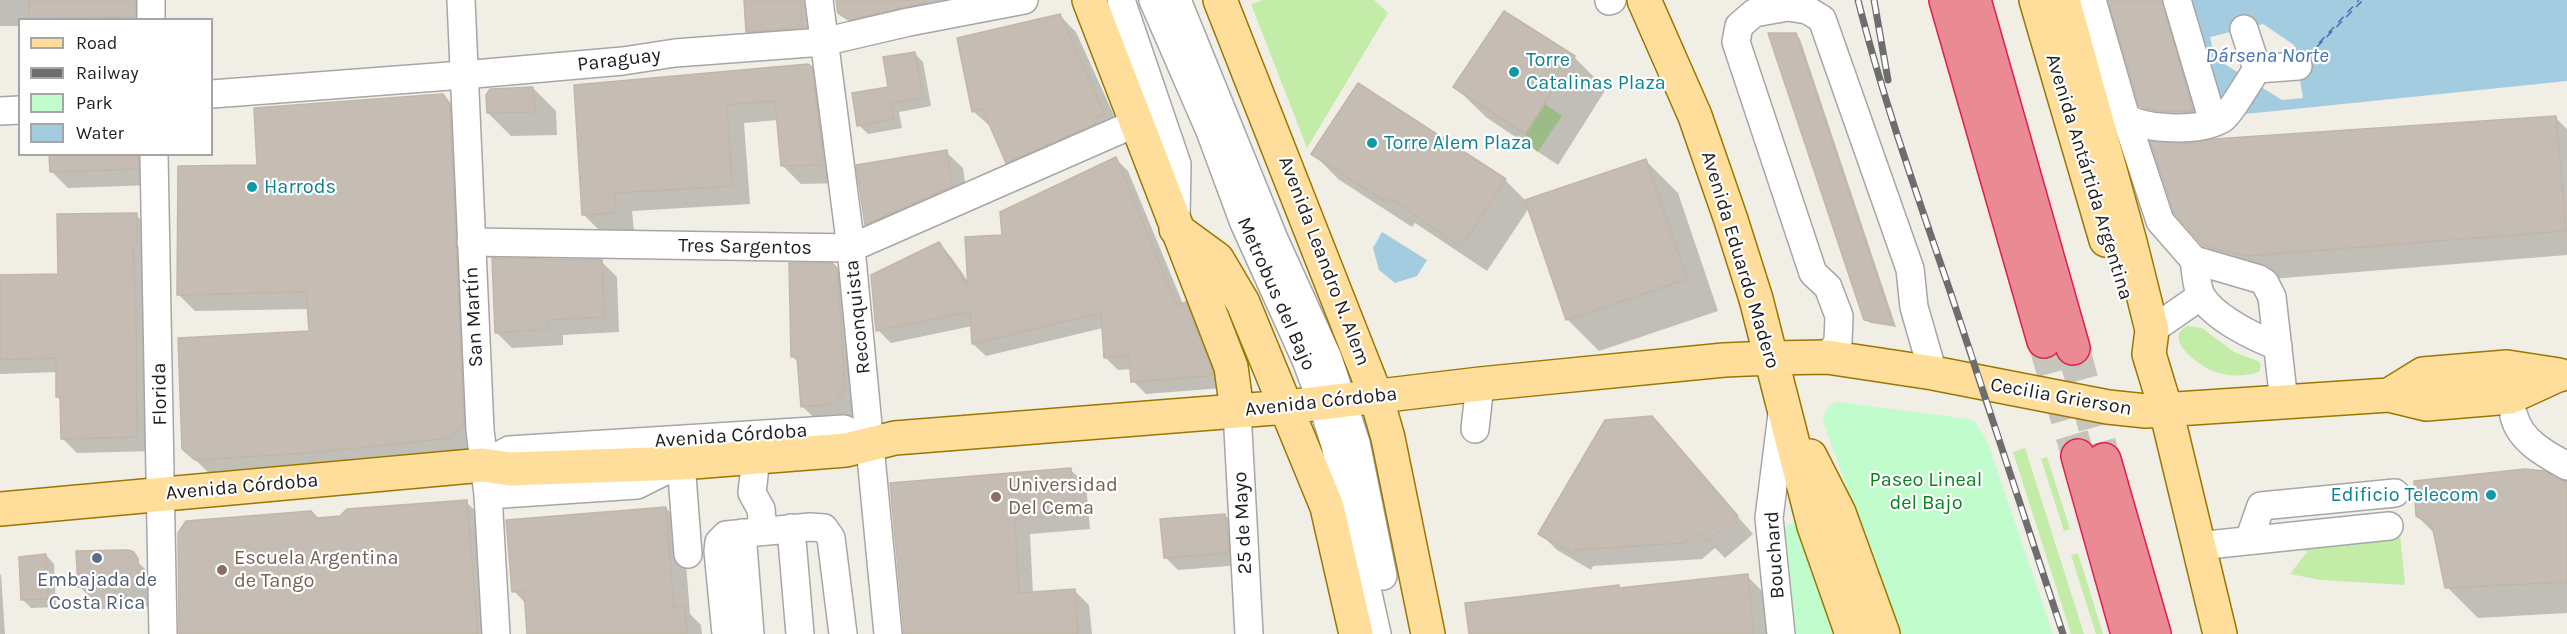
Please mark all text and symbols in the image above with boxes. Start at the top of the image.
legend [18,18,213,156]
text: Road [76,32,117,54]
street label: Paraguay [576,43,662,77]
water label: Dársena Norte [2205,43,2329,69]
place label: Torre Catalinas Plaza [1526,48,1666,95]
street label: Avenida Antártida Argentina [2040,51,2138,303]
text: Railway [76,62,139,84]
marker: Torre Catalinas Plaza [1507,65,1521,79]
text: Park [76,92,113,114]
text: Water [76,122,124,144]
place label: Torre Alem Plaza [1384,131,1532,155]
marker: Torre Alem Plaza [1365,136,1379,150]
street label: Avenida Eduardo Madero [1695,148,1785,372]
street label: Avenida Leandro N. Alem [1273,153,1375,369]
place label: Harrods [264,175,336,199]
marker: Harrods [245,180,259,194]
street label: Metrobus del Bajo [1231,214,1321,374]
street label: Tres Sargentos [678,234,812,260]
street label: Reconquista [840,259,876,375]
street label: San Martín [459,266,489,368]
street label: Florida [147,362,173,426]
street label: Cecilia Grierson [1988,373,2134,421]
street label: Avenida Córdoba [1244,382,1398,422]
street label: Avenida Córdoba [654,419,808,453]
street label: Avenida Córdoba [165,468,319,506]
park label: Paseo Lineal del Bajo [1870,468,1982,515]
street label: 25 de Mayo [1228,471,1258,575]
place label: Universidad Del Cema [1008,473,1118,520]
place label: Edificio Telecom [2331,483,2479,507]
marker: Edificio Telecom [2484,488,2498,502]
marker: Universidad Del Cema [989,490,1003,504]
street label: Bouchard [1760,510,1790,600]
place label: Escuela Argentina de Tango [234,546,398,593]
marker: Embajada de Costa Rica [90,551,104,565]
marker: Escuela Argentina de Tango [215,563,229,577]
place label: Embajada de Costa Rica [37,568,157,615]

